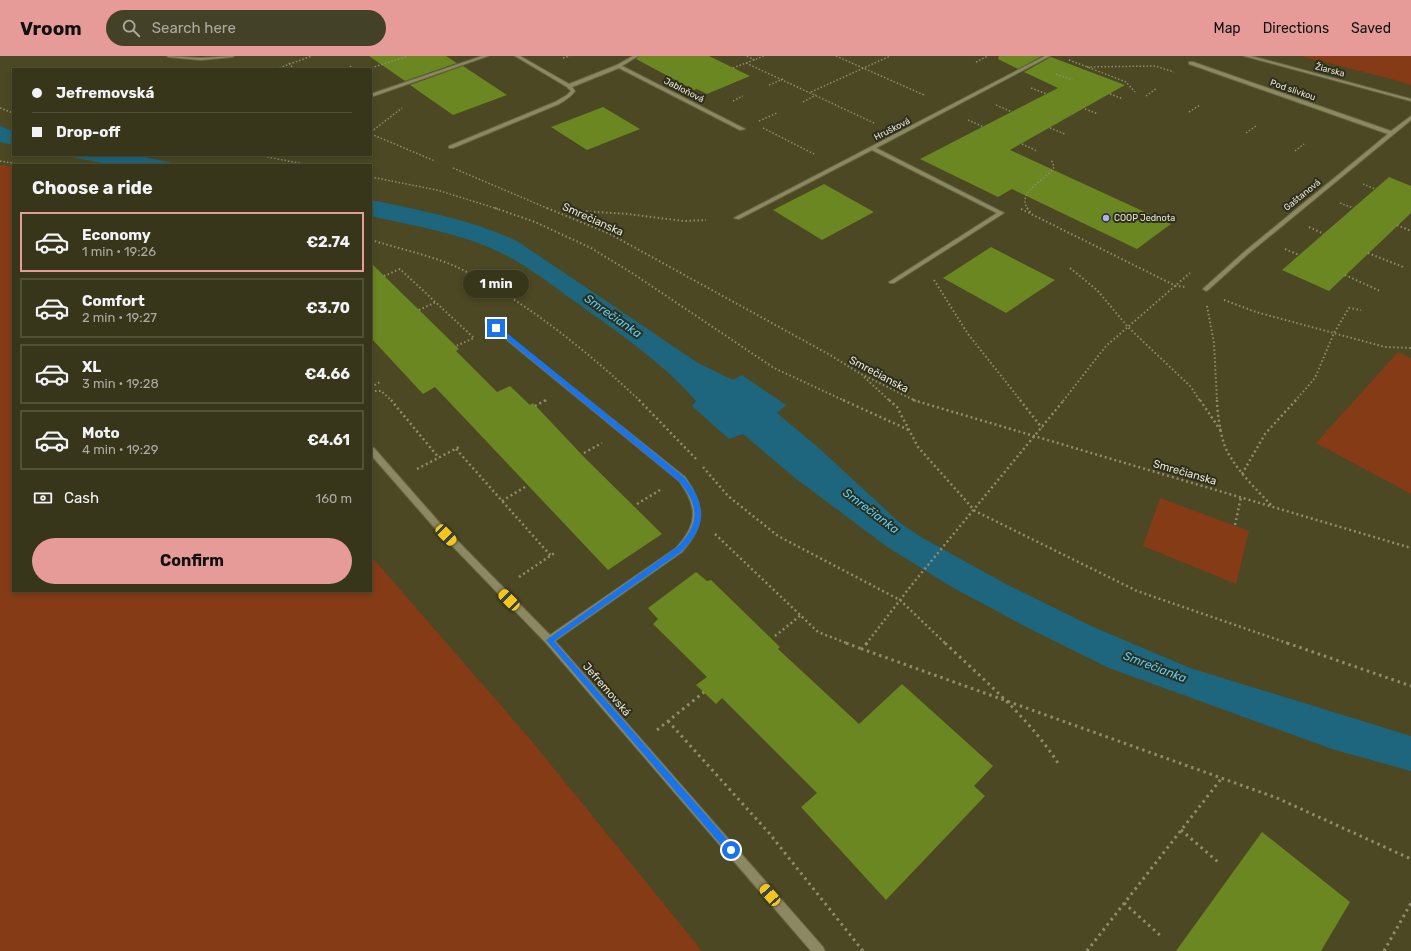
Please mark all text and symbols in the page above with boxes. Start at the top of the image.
search box [106,10,386,46]
text: Vroom [20,17,82,40]
icon: search [120,17,142,39]
text: Search here [152,19,236,37]
text: Map [1214,20,1241,37]
text: Directions [1263,20,1329,37]
text: Saved [1351,20,1391,37]
street label: Žiarska [1314,60,1346,79]
street label: Jabloňová [662,76,706,104]
street label: Pod slivkou [1269,78,1317,102]
text: Jefremovská [56,84,154,102]
street label: Hrušková [872,116,912,142]
text: Drop-off [56,123,120,141]
text: Choose a ride [32,177,153,199]
street label: Gaštanová [1282,177,1322,213]
street label: Smrečianska [560,200,625,239]
marker: COOP Jednota [1101,213,1111,223]
place label: COOP Jednota [1114,213,1175,223]
icon: car [34,224,70,260]
text: Economy [82,226,151,244]
text: €2.74 [306,233,350,251]
text: 1 min · 19:26 [82,244,156,259]
callout: 1 min [463,270,529,298]
text: 1 min [479,276,513,291]
icon: car [34,290,70,326]
water label: Smrečianka [582,291,644,341]
text: Comfort [82,292,145,310]
text: €3.70 [306,299,350,317]
text: 2 min · 19:27 [82,310,157,325]
route end [487,319,505,337]
street label: Smrečianska [847,353,911,396]
icon: car [34,356,70,392]
text: XL [82,358,101,376]
text: €4.66 [304,365,350,383]
text: 3 min · 19:28 [82,376,159,391]
icon: car [34,422,70,458]
text: Moto [82,424,120,442]
text: €4.61 [307,431,350,449]
text: 4 min · 19:29 [82,442,158,457]
street label: Smrečianska [1152,457,1218,488]
water label: Smrečianka [840,485,902,537]
icon: cash [32,487,54,509]
text: Cash [64,489,99,507]
text: 160 m [316,491,352,506]
car [433,522,459,548]
button: Confirm [32,538,352,584]
car [496,587,522,613]
water label: Smrečianka [1122,649,1188,685]
street label: Jefremovská [580,660,633,719]
route start [722,841,740,859]
car [758,882,782,908]

